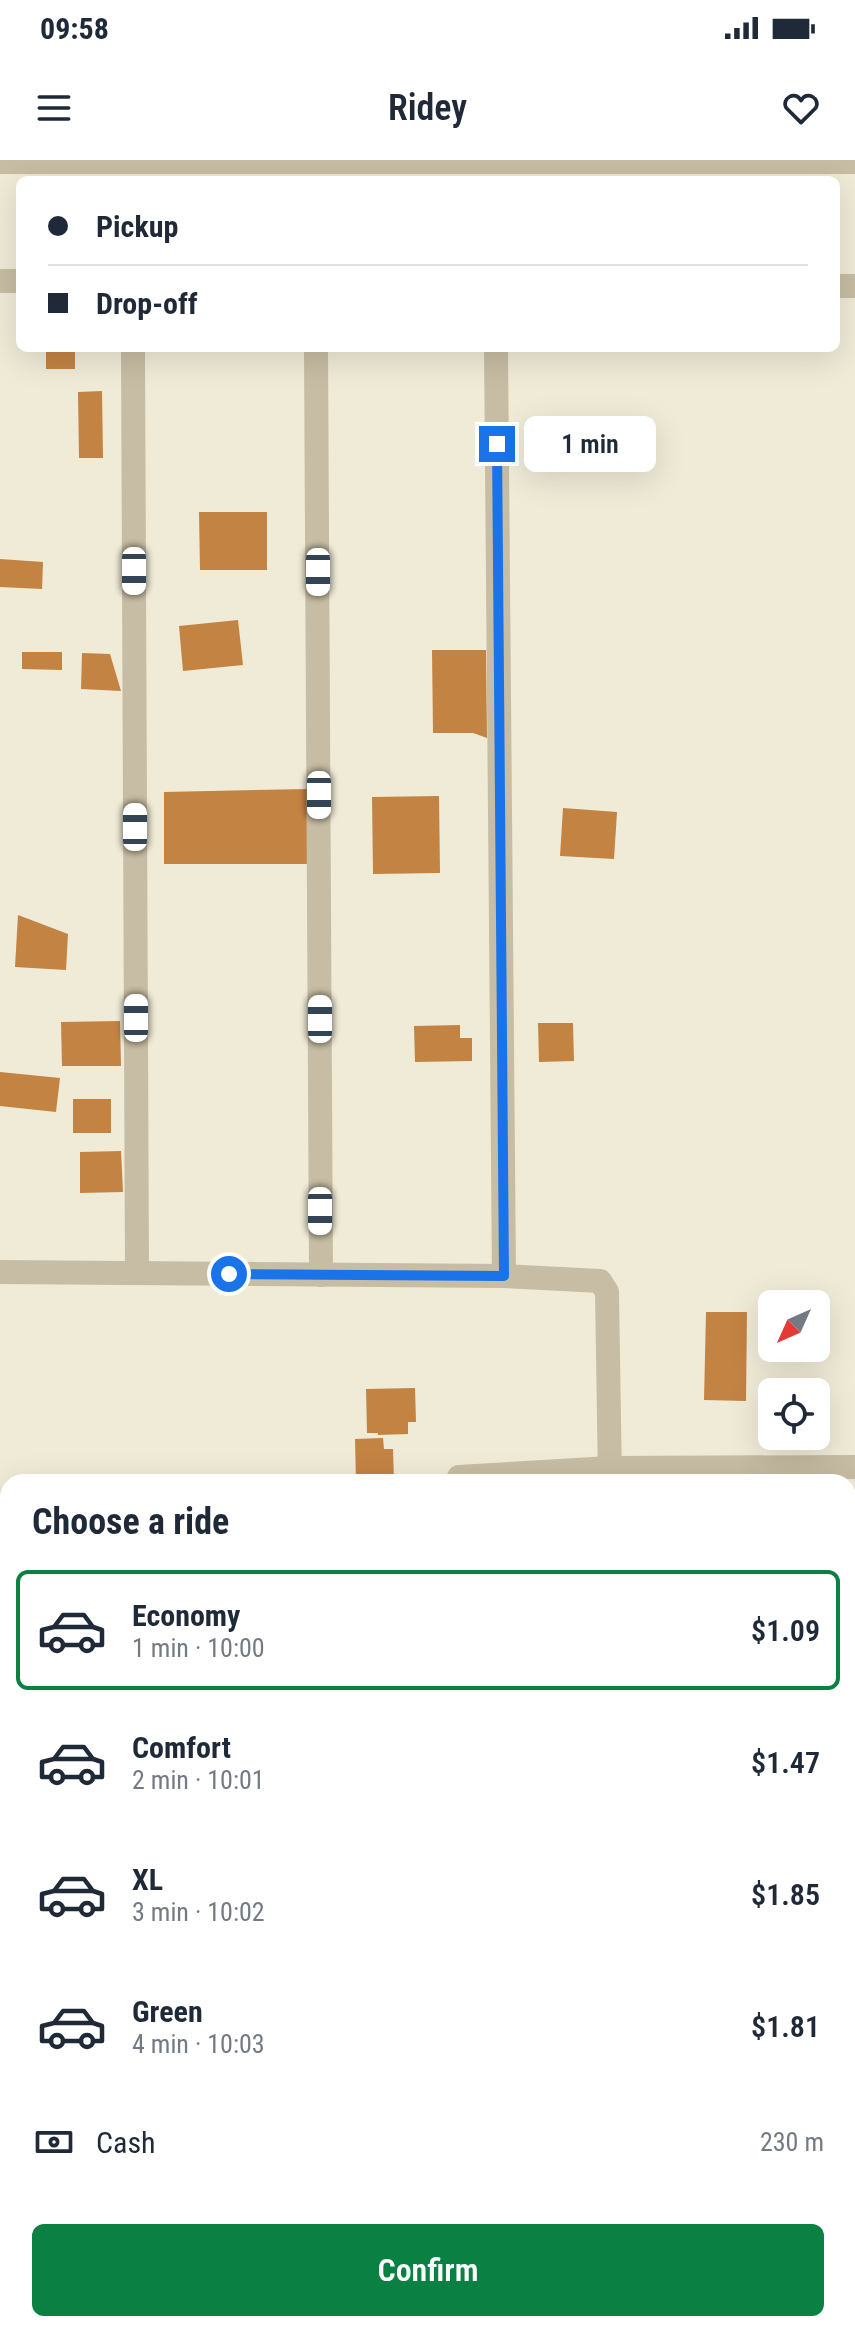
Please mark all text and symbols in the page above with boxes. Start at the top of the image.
text: 09:58 [40,11,109,46]
icon: menu [32,86,76,130]
icon: heart [779,86,823,130]
text: Ridey [388,87,467,129]
text: Pickup [96,209,178,244]
text: Drop-off [96,286,198,321]
callout: 1 min [525,416,657,472]
route end [479,426,515,462]
text: 1 min [561,429,619,459]
car [122,547,146,595]
car [306,548,330,596]
car [307,771,331,819]
car [123,803,147,851]
car [124,994,148,1042]
car [308,995,332,1043]
car [308,1187,332,1235]
route start [211,1256,247,1292]
north arrow [758,1290,830,1362]
map controls [758,1290,830,1450]
button: locate [758,1378,830,1450]
text: Choose a ride [32,1501,229,1543]
icon: car [36,1594,108,1666]
text: Economy [132,1598,240,1633]
text: $1.09 [751,1613,820,1648]
text: 1 min · 10:00 [132,1633,265,1663]
icon: car [36,1726,108,1798]
text: Comfort [132,1730,231,1765]
text: $1.47 [751,1745,820,1780]
text: 2 min · 10:01 [132,1765,265,1795]
icon: car [36,1858,108,1930]
text: XL [132,1862,163,1897]
text: $1.85 [751,1877,820,1912]
text: 3 min · 10:02 [132,1897,265,1927]
icon: car [36,1990,108,2062]
text: Green [132,1994,203,2029]
text: $1.81 [751,2009,820,2044]
text: 4 min · 10:03 [132,2029,265,2059]
icon: cash [32,2120,76,2164]
text: Cash [96,2125,156,2160]
text: 230 m [760,2127,824,2157]
button: Confirm [32,2224,824,2316]

